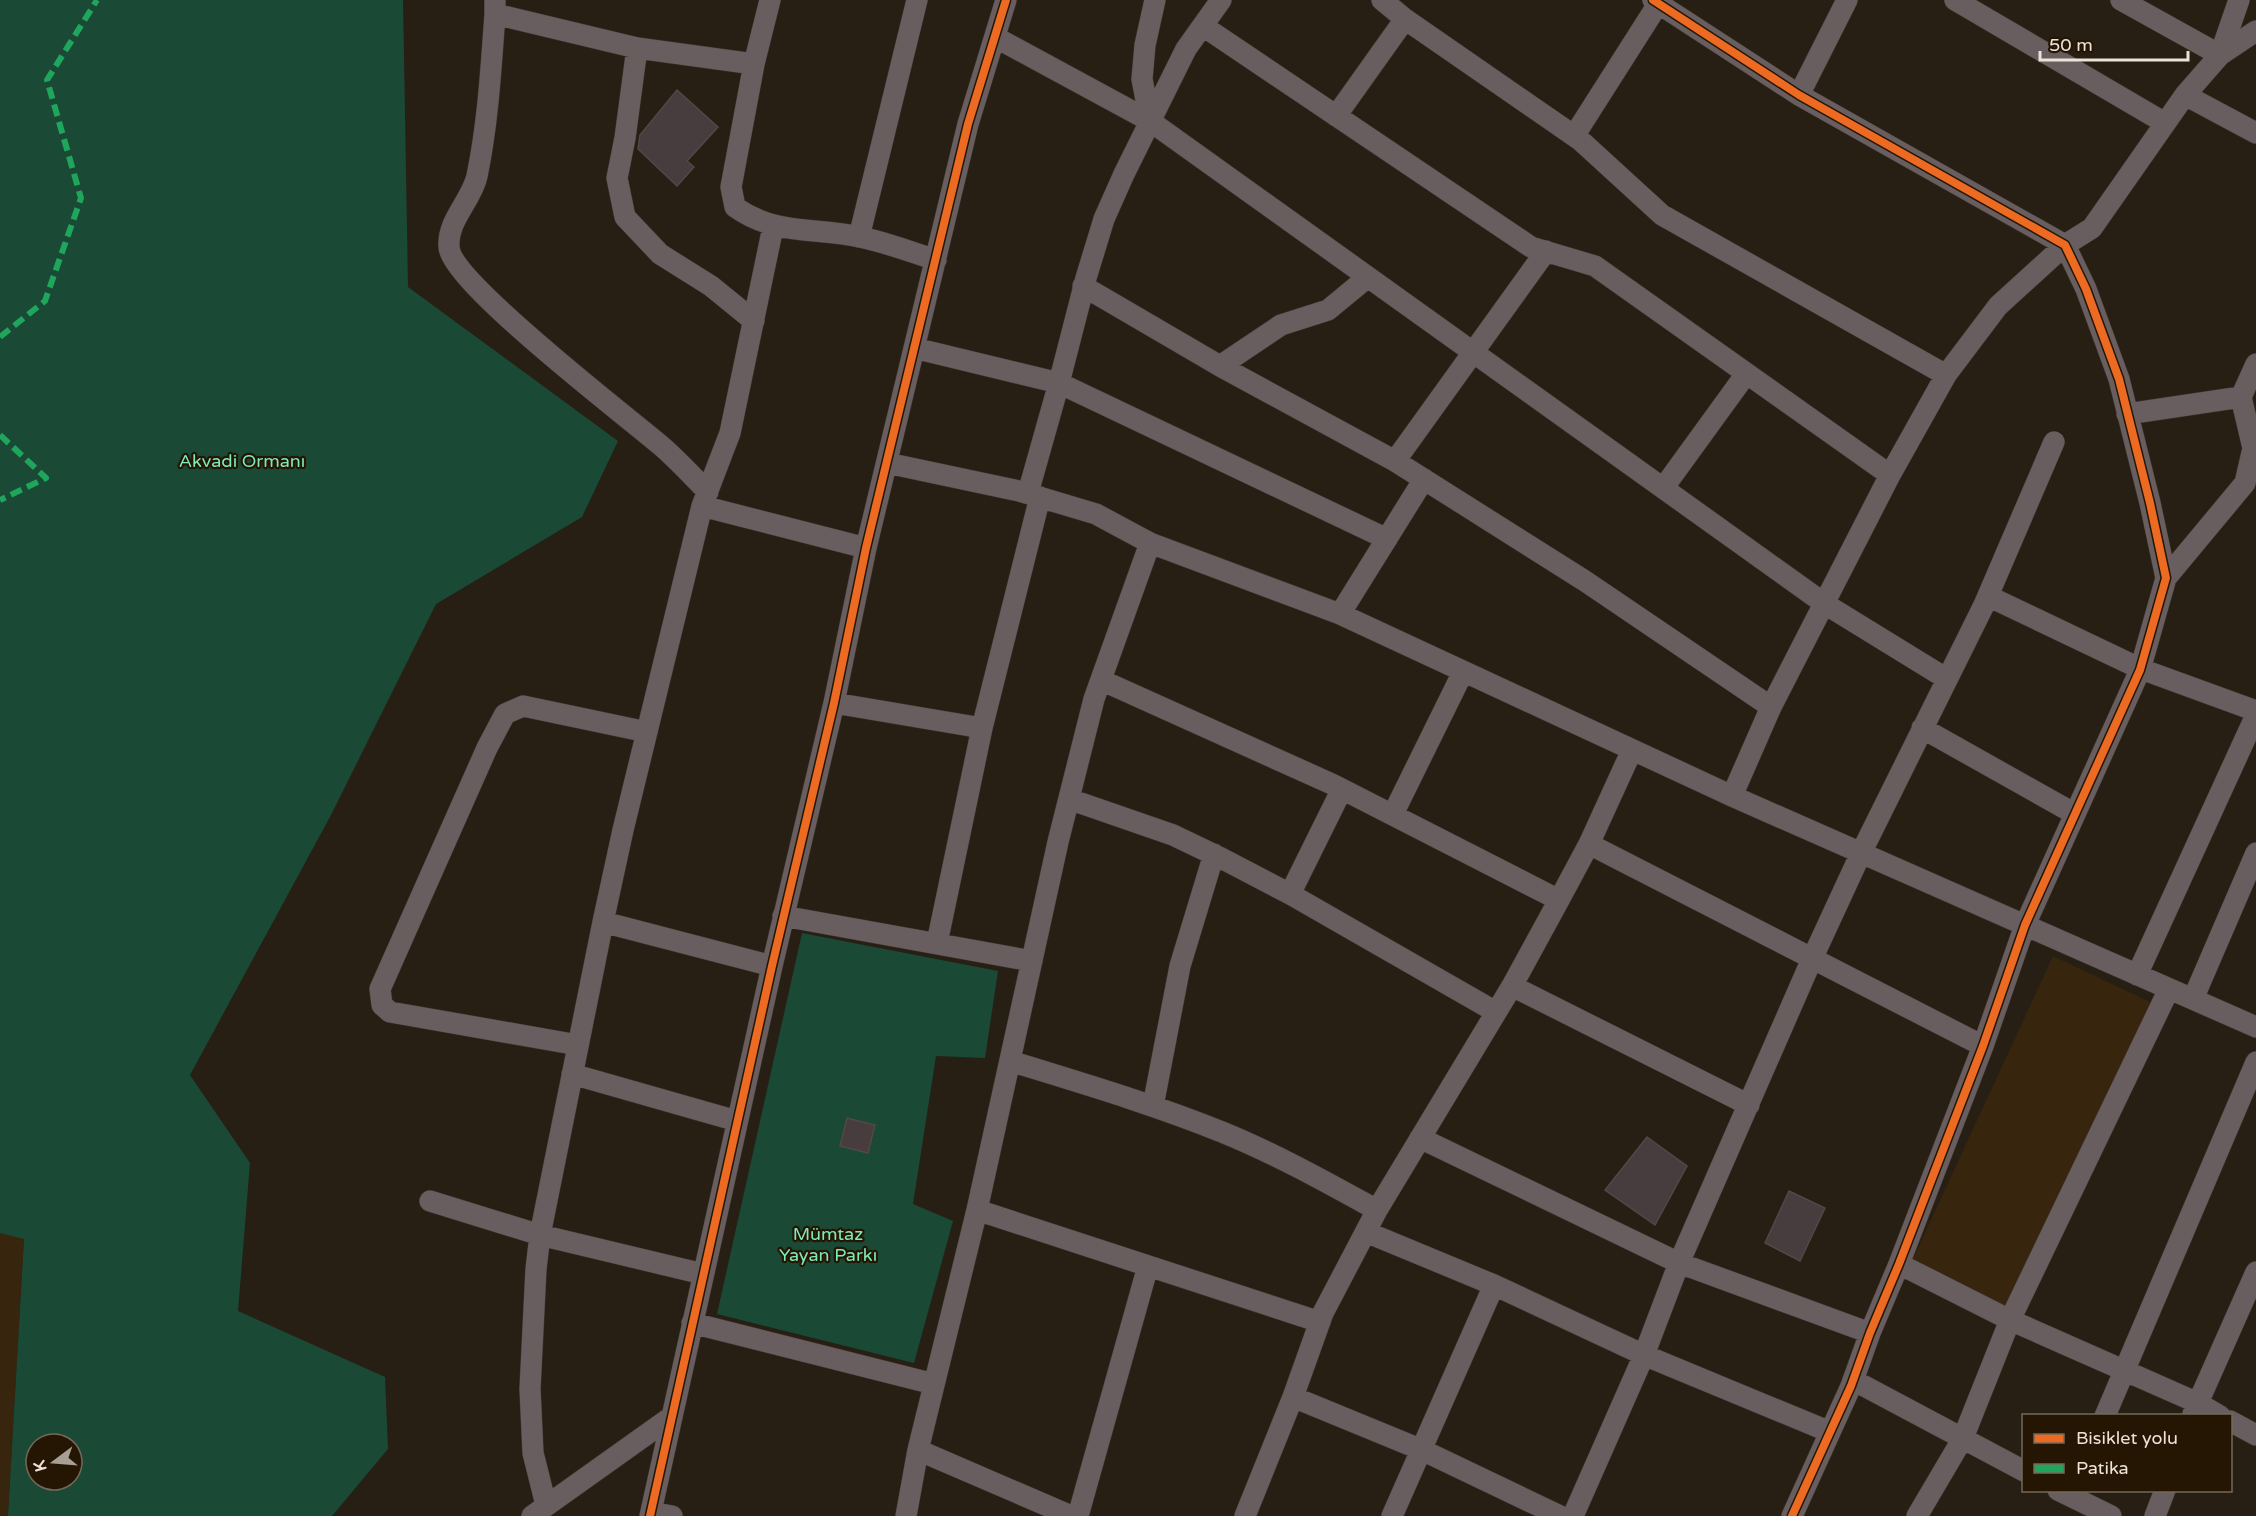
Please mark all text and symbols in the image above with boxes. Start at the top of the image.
scale bar [2040,24,2188,62]
text: 50 m [2049,34,2093,56]
park label: Akvadi Ormanı [179,450,305,472]
park label: Mümtaz Yayan Parkı [779,1223,877,1266]
legend [2022,1414,2232,1492]
text: Bisiklet yolu [2076,1427,2178,1449]
north arrow [24,1432,84,1492]
text: Patika [2076,1457,2129,1479]
text: K [29,1458,52,1474]

